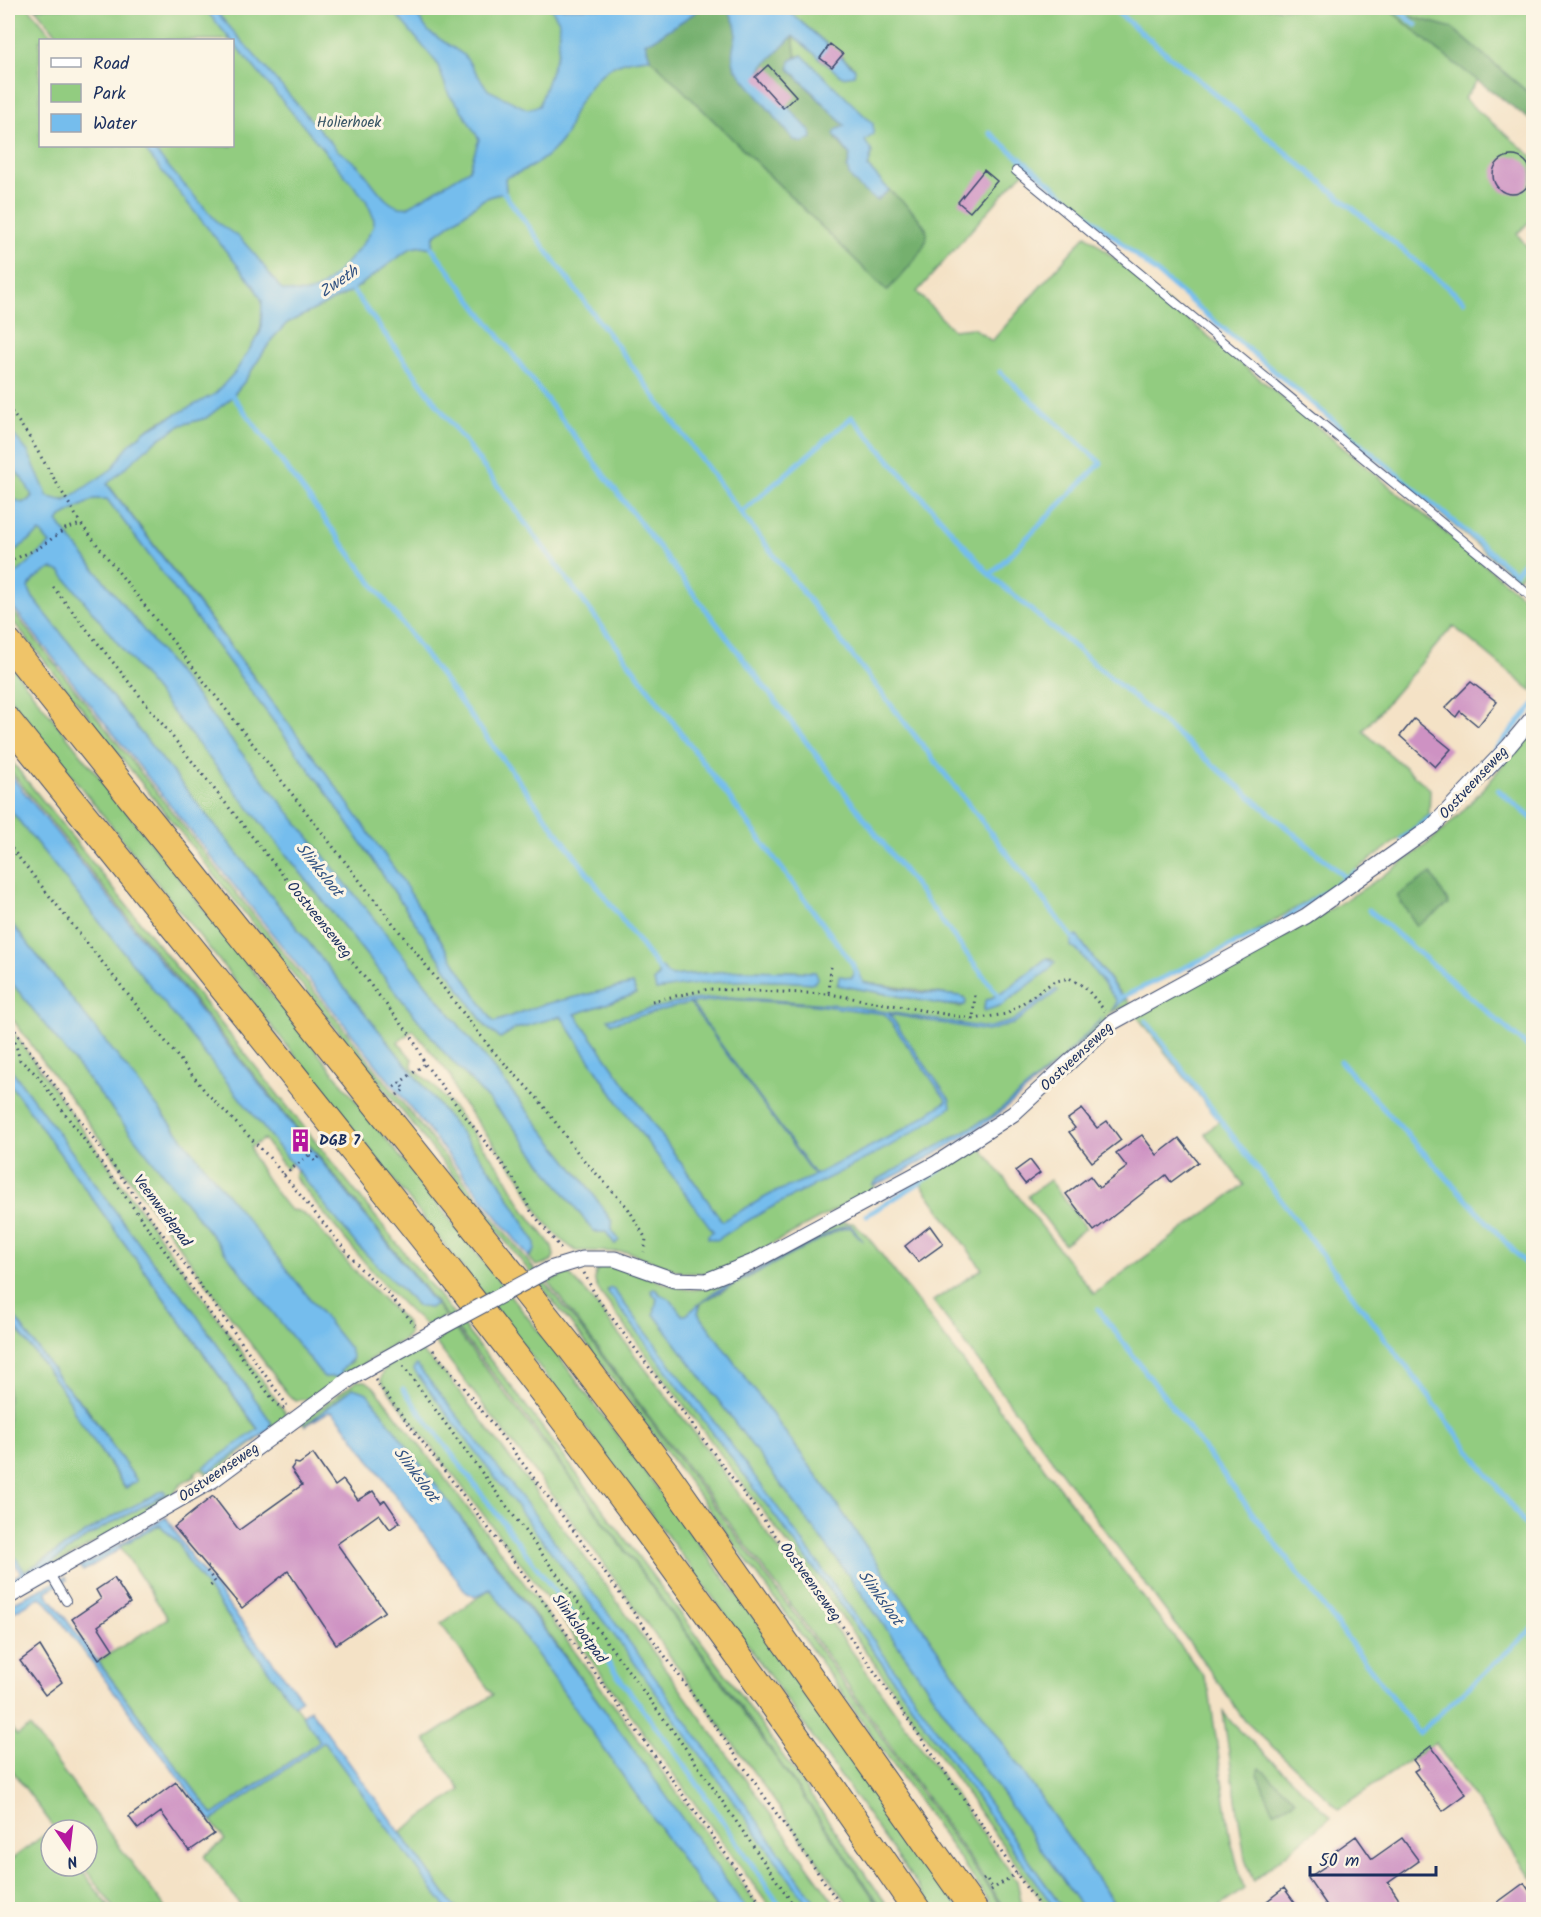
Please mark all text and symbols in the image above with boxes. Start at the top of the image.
legend [39,39,234,147]
text: Road [93,50,130,79]
text: Park [93,80,126,109]
text: Water [93,110,138,139]
park label: Holierhoek [317,111,382,135]
water label: Zweth [314,259,365,304]
street label: Oostveenseweg [1433,741,1515,825]
water label: Slinksloot [289,837,351,905]
street label: Oostveenseweg [280,876,358,964]
street label: Oostveenseweg [1035,1016,1119,1098]
building icon: DGB 7 [288,1128,314,1154]
place label: DGB 7 [319,1129,361,1153]
street label: Veenweidepad [127,1170,198,1253]
street label: Oostveenseweg [174,1437,264,1509]
water label: Slinksloot [387,1442,447,1510]
street label: Oostveenseweg [773,1537,847,1627]
water label: Slinksloot [851,1565,910,1633]
street label: Slinkslootpad [545,1589,613,1669]
north arrow [39,1818,99,1878]
scale bar [1310,1839,1436,1877]
text: 50 m [1319,1847,1359,1876]
text: N [64,1848,80,1874]

